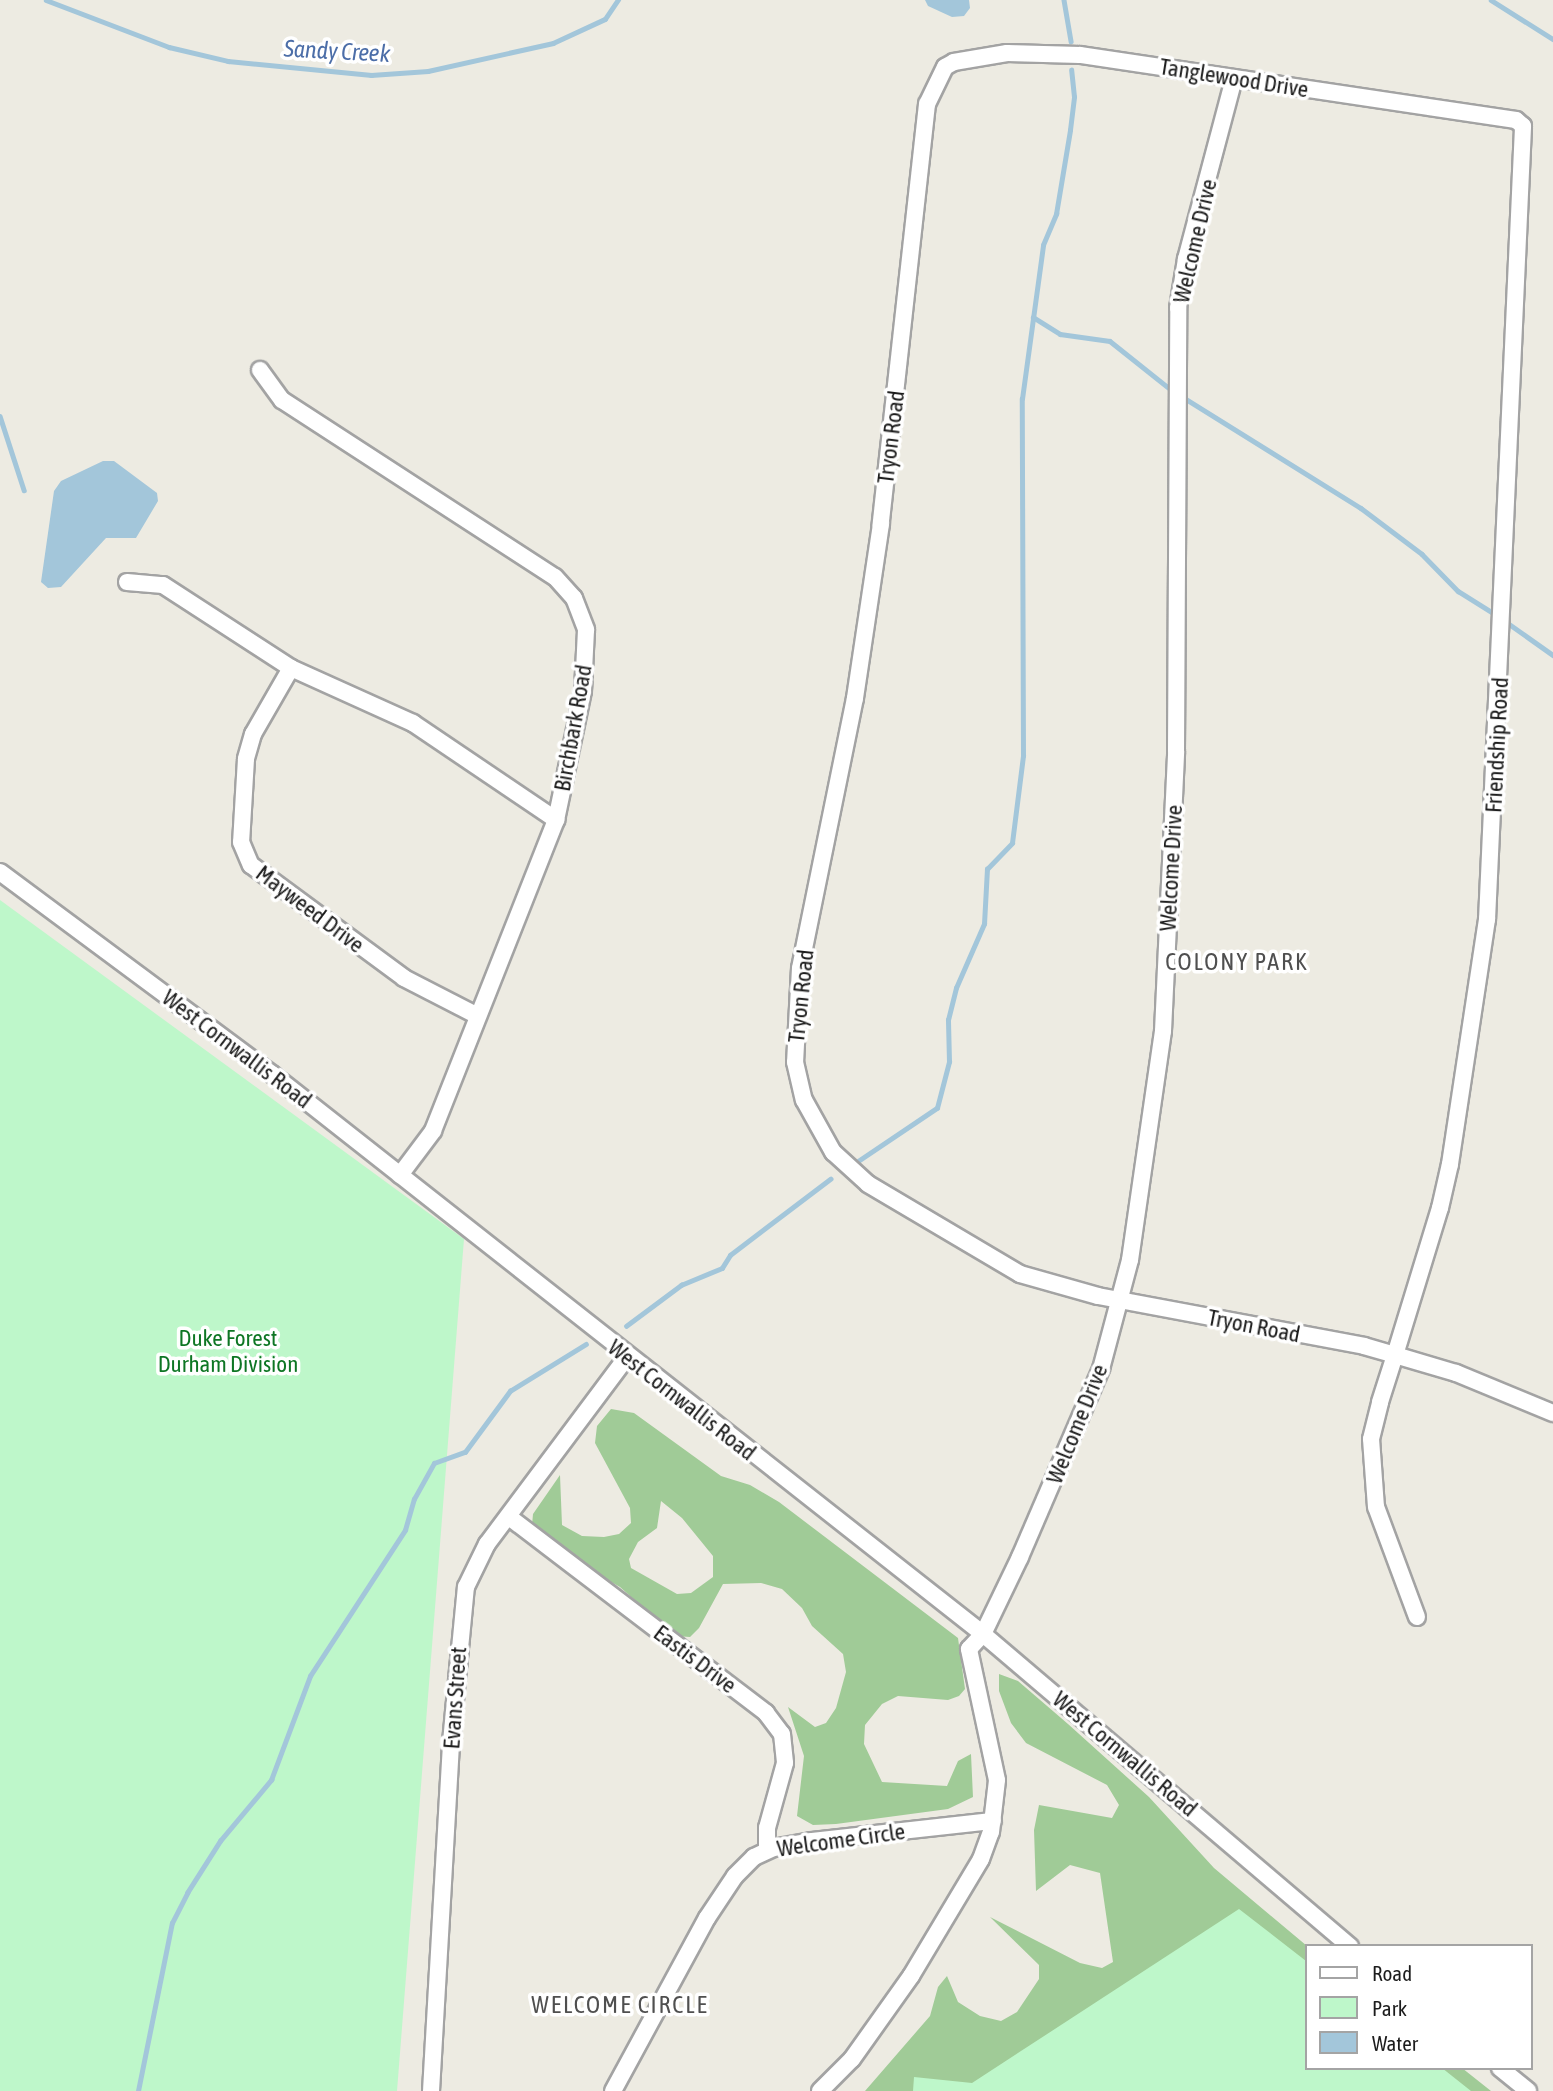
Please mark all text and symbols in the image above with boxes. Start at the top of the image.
water label: Sandy Creek [283,34,391,68]
street label: Tanglewood Drive [1158,53,1310,103]
street label: Welcome Drive [1167,176,1223,306]
street label: Tryon Road [872,389,910,485]
street label: Birchbark Road [548,662,598,794]
street label: Friendship Road [1480,676,1514,814]
street label: Welcome Drive [1154,804,1188,932]
street label: Mayweed Drive [250,859,370,959]
street label: Tryon Road [782,948,820,1044]
district label: COLONY PARK [1167,948,1307,976]
street label: West Cornwallis Road [157,984,317,1114]
street label: Tryon Road [1205,1304,1303,1348]
park label: Duke Forest Durham Division [158,1324,298,1378]
street label: West Cornwallis Road [602,1334,762,1466]
street label: Welcome Drive [1041,1360,1113,1488]
street label: Eastis Drive [648,1619,742,1699]
street label: Evans Street [438,1646,472,1750]
street label: West Cornwallis Road [1047,1685,1203,1823]
street label: Welcome Circle [775,1817,907,1863]
legend [1304,1944,1532,2070]
text: Road [1372,1961,1412,1985]
district label: WELCOME CIRCLE [533,1991,707,2019]
text: Park [1372,1996,1407,2020]
text: Water [1372,2031,1418,2055]

